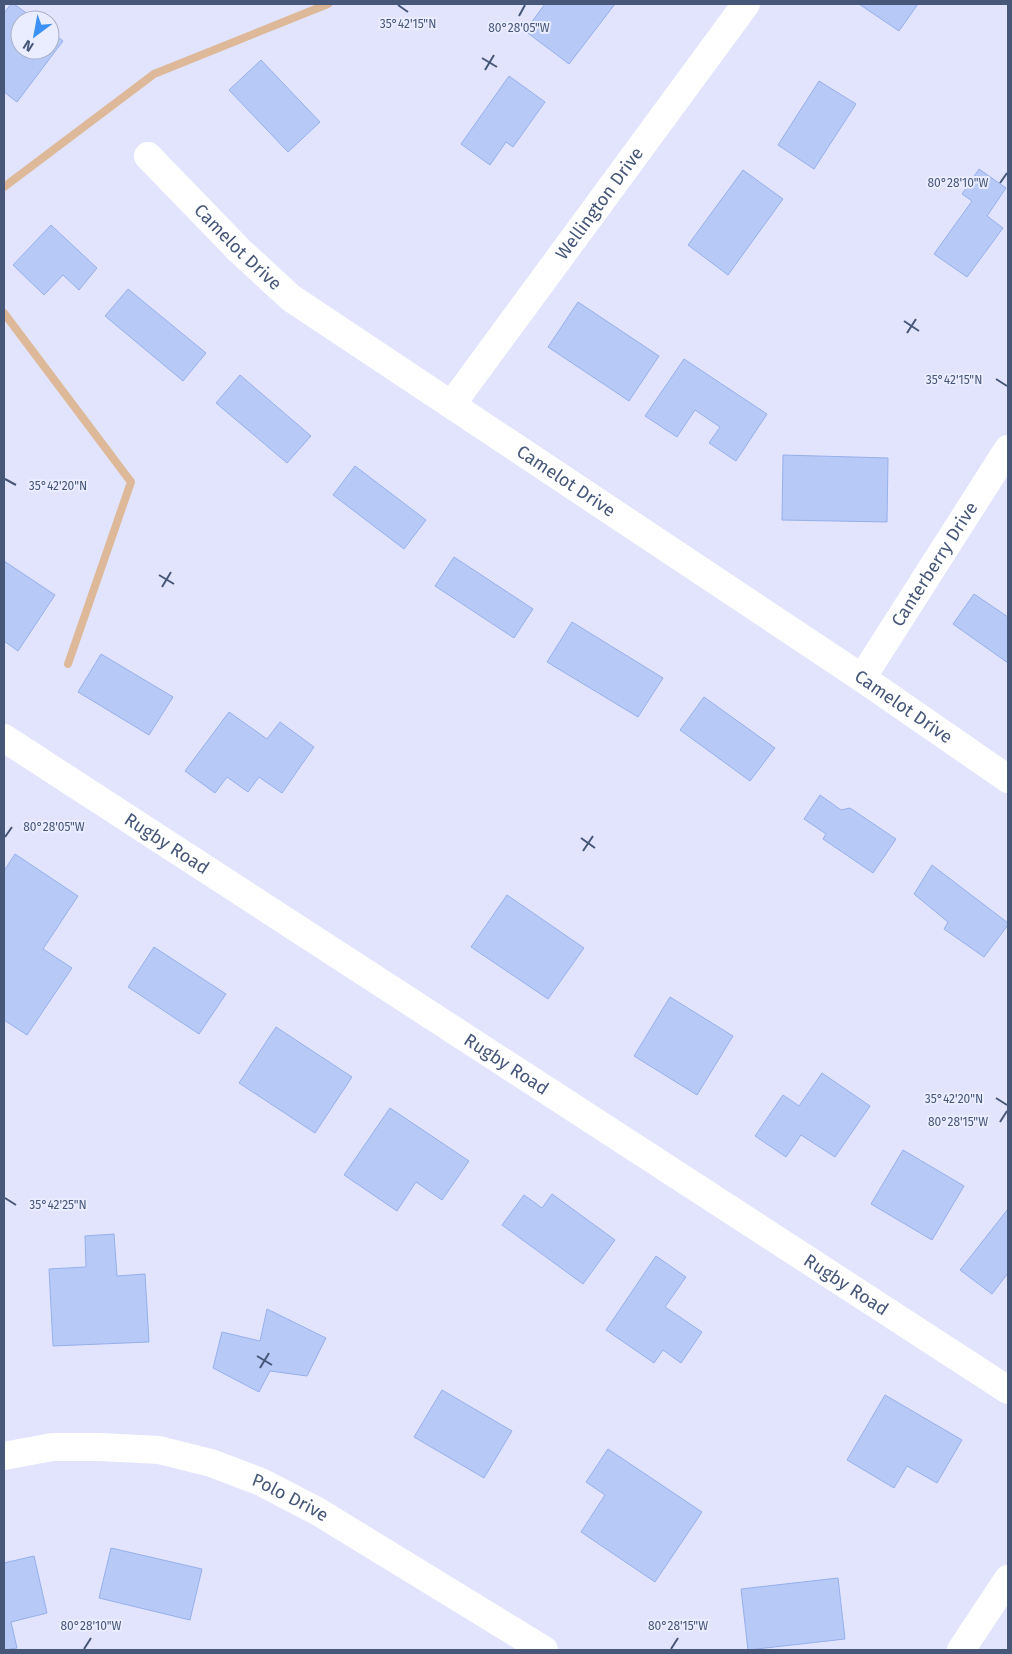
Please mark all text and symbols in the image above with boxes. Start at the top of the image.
north arrow [10,10,60,60]
text: 35°42'15"N [380,17,436,31]
text: 80°28'05"W [488,21,550,35]
text: N [20,36,37,55]
street label: Wellington Drive [551,143,648,264]
text: 80°28'10"W [927,176,989,190]
street label: Camelot Drive [189,199,286,295]
text: 35°42'15"N [926,373,982,387]
street label: Camelot Drive [512,440,620,522]
text: 35°42'20"N [29,479,87,493]
street label: Canterberry Drive [887,498,982,631]
street label: Camelot Drive [850,665,957,748]
street label: Rugby Road [120,808,213,879]
text: 80°28'05"W [23,820,85,834]
street label: Rugby Road [460,1029,553,1100]
text: 35°42'20"N [925,1092,983,1106]
text: 80°28'15"W [928,1115,988,1129]
text: 35°42'25"N [29,1198,87,1212]
street label: Rugby Road [800,1249,893,1320]
street label: Polo Drive [249,1469,333,1526]
text: 80°28'10"W [60,1619,122,1633]
text: 80°28'15"W [648,1619,708,1633]

